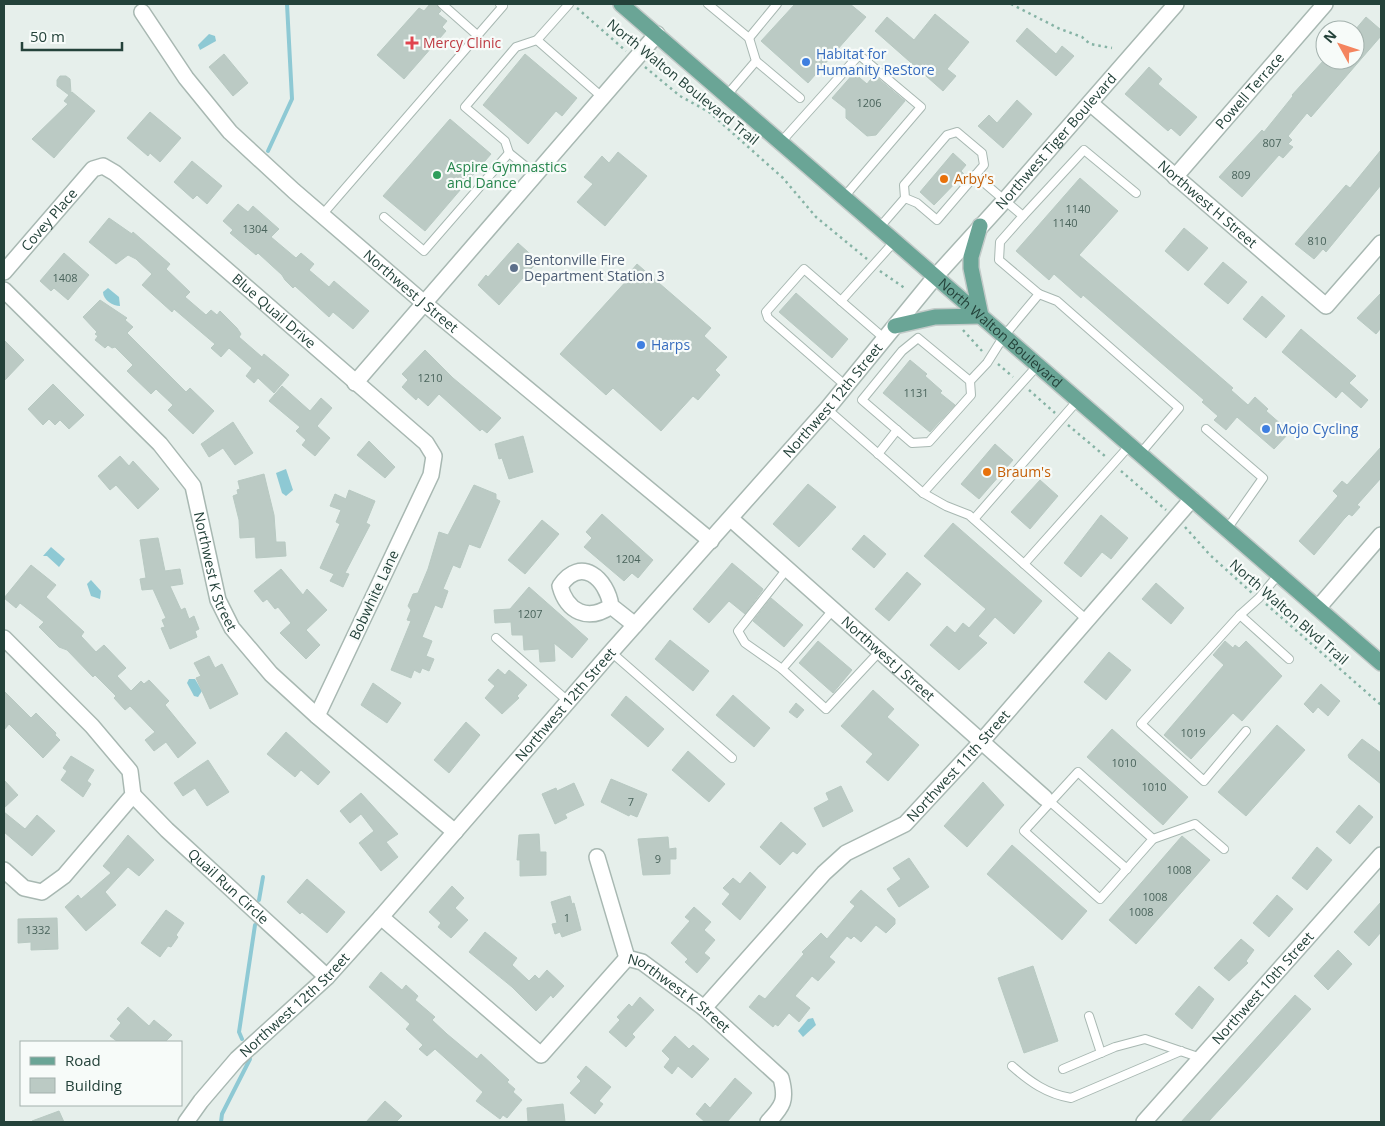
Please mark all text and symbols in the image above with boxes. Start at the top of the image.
street label: North Walton Boulevard Trail [603,14,763,149]
scale bar [22,20,122,52]
north arrow [1315,20,1365,70]
text: 50 m [30,26,65,46]
text: N [1319,26,1341,47]
place label: Mercy Clinic [423,33,502,52]
marker: Mercy Clinic [405,36,419,50]
place label: Habitat for Humanity ReStore [816,44,935,79]
street label: Powell Terrace [1211,48,1288,133]
marker: Habitat for Humanity ReStore [800,56,812,68]
street label: Northwest Tiger Boulevard [991,69,1120,213]
house number: 1206 [856,95,882,110]
house number: 807 [1263,135,1281,150]
street label: Northwest H Street [1154,156,1262,252]
place label: Aspire Gymnastics and Dance [447,157,567,192]
house number: 809 [1232,167,1250,182]
marker: Aspire Gymnastics and Dance [431,169,443,181]
place label: Arby's [954,169,994,188]
marker: Arby's [938,173,950,185]
street label: Covey Place [16,184,81,255]
house number: 1140 [1065,201,1091,216]
house number: 1140 [1052,215,1078,230]
house number: 1304 [242,221,268,236]
house number: 810 [1308,233,1326,248]
street label: Northwest J Street [360,245,463,337]
place label: Bentonville Fire Department Station 3 [524,250,665,285]
marker: Bentonville Fire Department Station 3 [508,262,520,274]
street label: Blue Quail Drive [228,269,320,352]
house number: 1408 [52,270,78,285]
street label: North Walton Boulevard [935,273,1067,392]
place label: Harps [651,335,690,354]
marker: Harps [635,339,647,351]
street label: Northwest 12th Street [778,339,886,461]
house number: 1210 [417,370,443,385]
house number: 1131 [903,385,929,400]
place label: Mojo Cycling [1276,419,1359,438]
marker: Mojo Cycling [1260,423,1272,435]
place label: Braum's [997,462,1051,481]
marker: Braum's [981,466,993,478]
street label: Northwest K Street [190,510,242,634]
street label: Bobwhite Lane [344,547,403,643]
house number: 1204 [615,551,641,566]
street label: North Walton Blvd Trail [1226,555,1353,669]
house number: 1207 [517,606,543,621]
street label: Northwest J Street [838,612,939,705]
street label: Northwest 12th Street [510,643,620,765]
street label: Northwest 11th Street [902,706,1014,825]
house number: 1019 [1180,725,1206,740]
house number: 1010 [1111,755,1137,770]
house number: 1010 [1141,779,1167,794]
house number: 7 [628,794,634,809]
street label: Quail Run Circle [184,844,273,928]
house number: 9 [655,851,661,866]
house number: 1008 [1166,862,1192,877]
house number: 1008 [1142,889,1168,904]
house number: 1008 [1128,904,1154,919]
house number: 1 [564,910,570,925]
house number: 1332 [25,922,51,937]
street label: Northwest 10th Street [1207,927,1318,1048]
street label: Northwest 12th Street [235,948,353,1061]
street label: Northwest K Street [626,949,735,1036]
legend [20,1041,182,1106]
text: Road [65,1050,101,1070]
text: Building [65,1075,122,1095]

